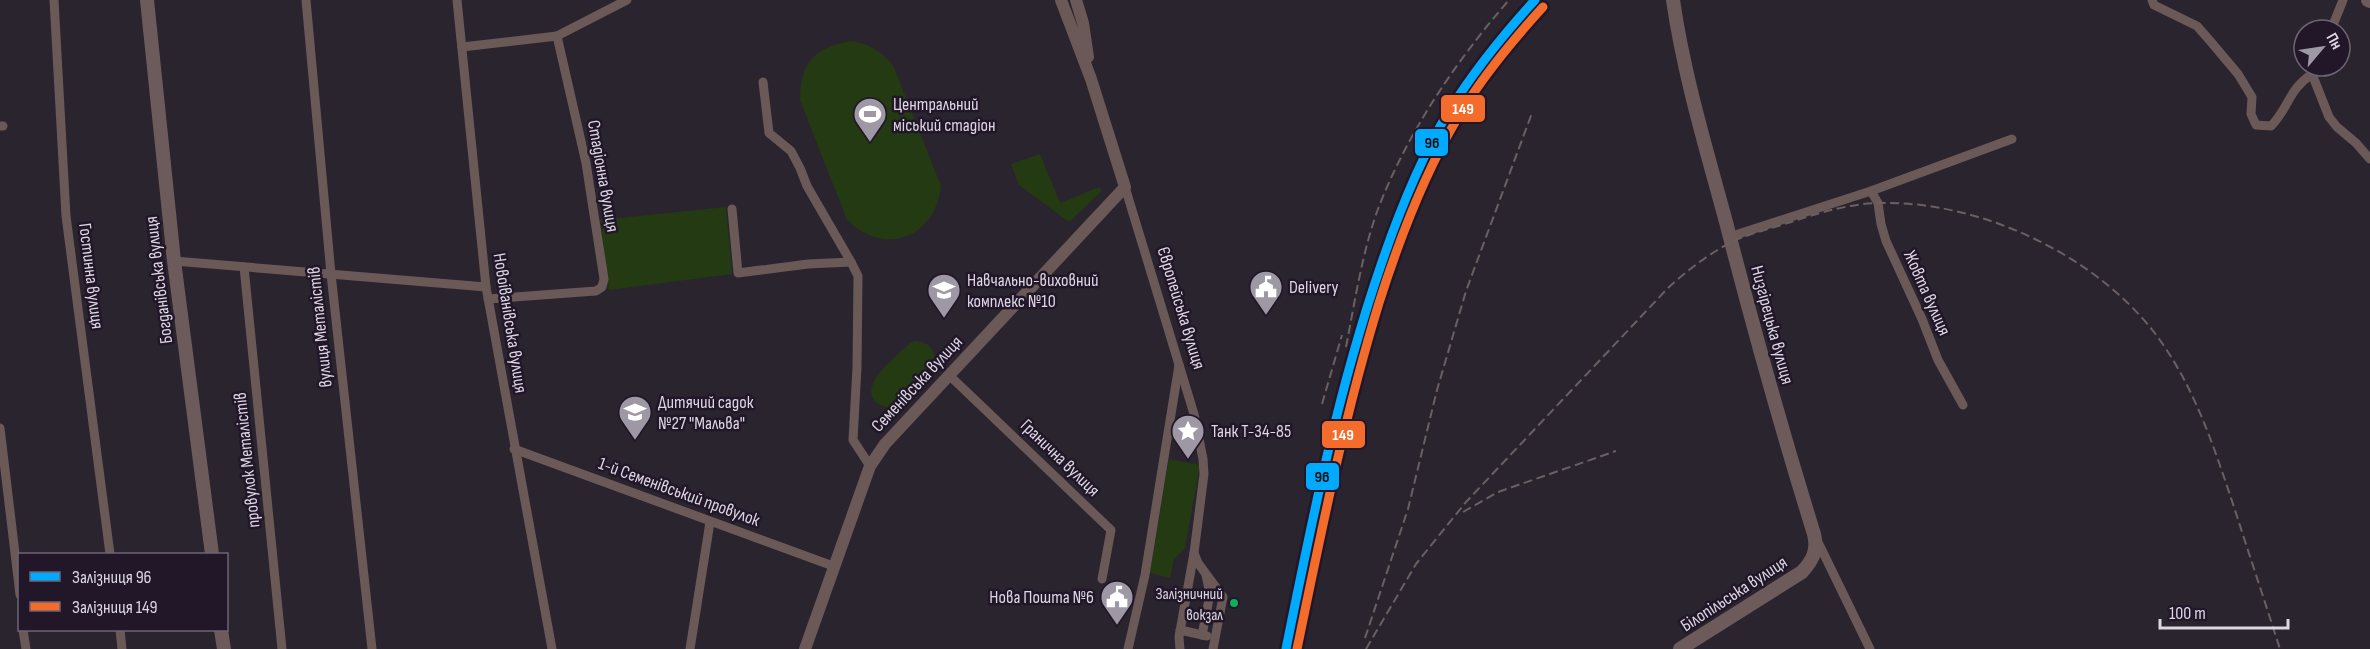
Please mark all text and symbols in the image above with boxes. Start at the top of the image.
north arrow [2292,18,2352,78]
text: Пн [2322,30,2346,53]
place label: Центральний міський стадіон [893,94,996,136]
line badge: 149 [1440,94,1486,123]
sports icon: Центральний міський стадіон [852,96,888,143]
text: 149 [1452,100,1474,119]
street label: Стадіонна вулиця [583,119,623,233]
line badge: 96 [1414,128,1449,157]
text: 96 [1424,134,1440,153]
street label: Богданівська вулиця [141,215,177,345]
street label: Гостинна вулиця [74,222,108,330]
street label: Європейська вулиця [1152,244,1210,372]
street label: Жовта вулиця [1899,247,1955,339]
street label: Новоіванівська вулиця [489,252,531,394]
street label: Низгірецька вулиця [1746,263,1798,387]
street label: вулиця Металістів [303,266,337,388]
public building icon: Delivery [1248,269,1284,316]
place label: Навчально-виховний комплекс №10 [967,270,1099,312]
school or university icon: Навчально-виховний комплекс №10 [926,272,962,319]
place label: Delivery [1289,277,1339,298]
street label: Семенівська вулиця [867,332,967,436]
street label: провулок Металістів [229,391,265,529]
place label: Дитячий садок №27 "Мальва" [658,392,754,434]
school or university icon: Дитячий садок №27 "Мальва" [617,394,653,441]
place icon: Танк Т-34-85 [1170,413,1206,460]
street label: Гранична вулиця [1016,415,1104,501]
line badge: 149 [1321,420,1366,449]
place label: Танк Т-34-85 [1211,421,1291,442]
text: 149 [1332,426,1354,445]
street label: 1-й Семенівський провулок [595,453,763,531]
line badge: 96 [1305,462,1340,491]
text: 96 [1314,468,1330,487]
street label: Білопільська вулиця [1677,552,1791,636]
legend [18,553,228,631]
text: Залізниця 96 [72,567,152,588]
public building icon: Нова Пошта №6 [1099,579,1135,626]
place label: Залізничний вокзал [1156,585,1223,625]
place label: Нова Пошта №6 [989,587,1094,608]
scale bar [2160,592,2288,630]
text: Залізниця 149 [72,597,158,618]
marker: Залізничний вокзал [1228,597,1240,609]
text: 100 m [2169,603,2206,624]

